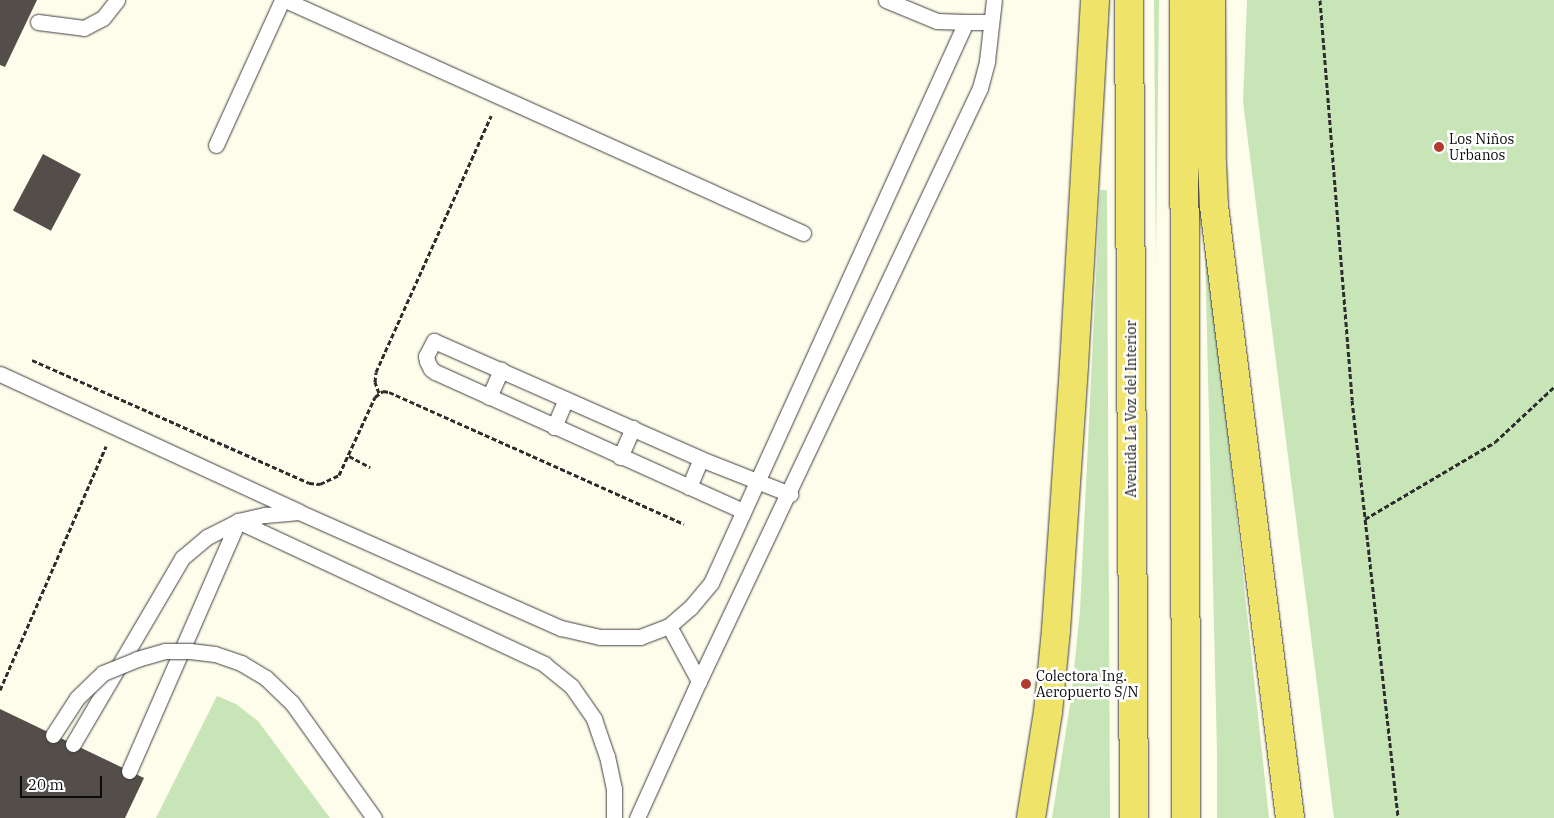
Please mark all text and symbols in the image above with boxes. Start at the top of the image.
place label: Los Niños Urbanos [1449,131,1514,164]
marker: Los Niños Urbanos [1433,141,1445,153]
street label: Avenida La Voz del Interior [1123,320,1139,498]
place label: Colectora Ing. Aeropuerto S/N [1036,668,1138,700]
marker: Colectora Ing. Aeropuerto S/N [1020,678,1032,690]
scale bar [22,766,105,798]
text: 20 m [28,775,64,794]

